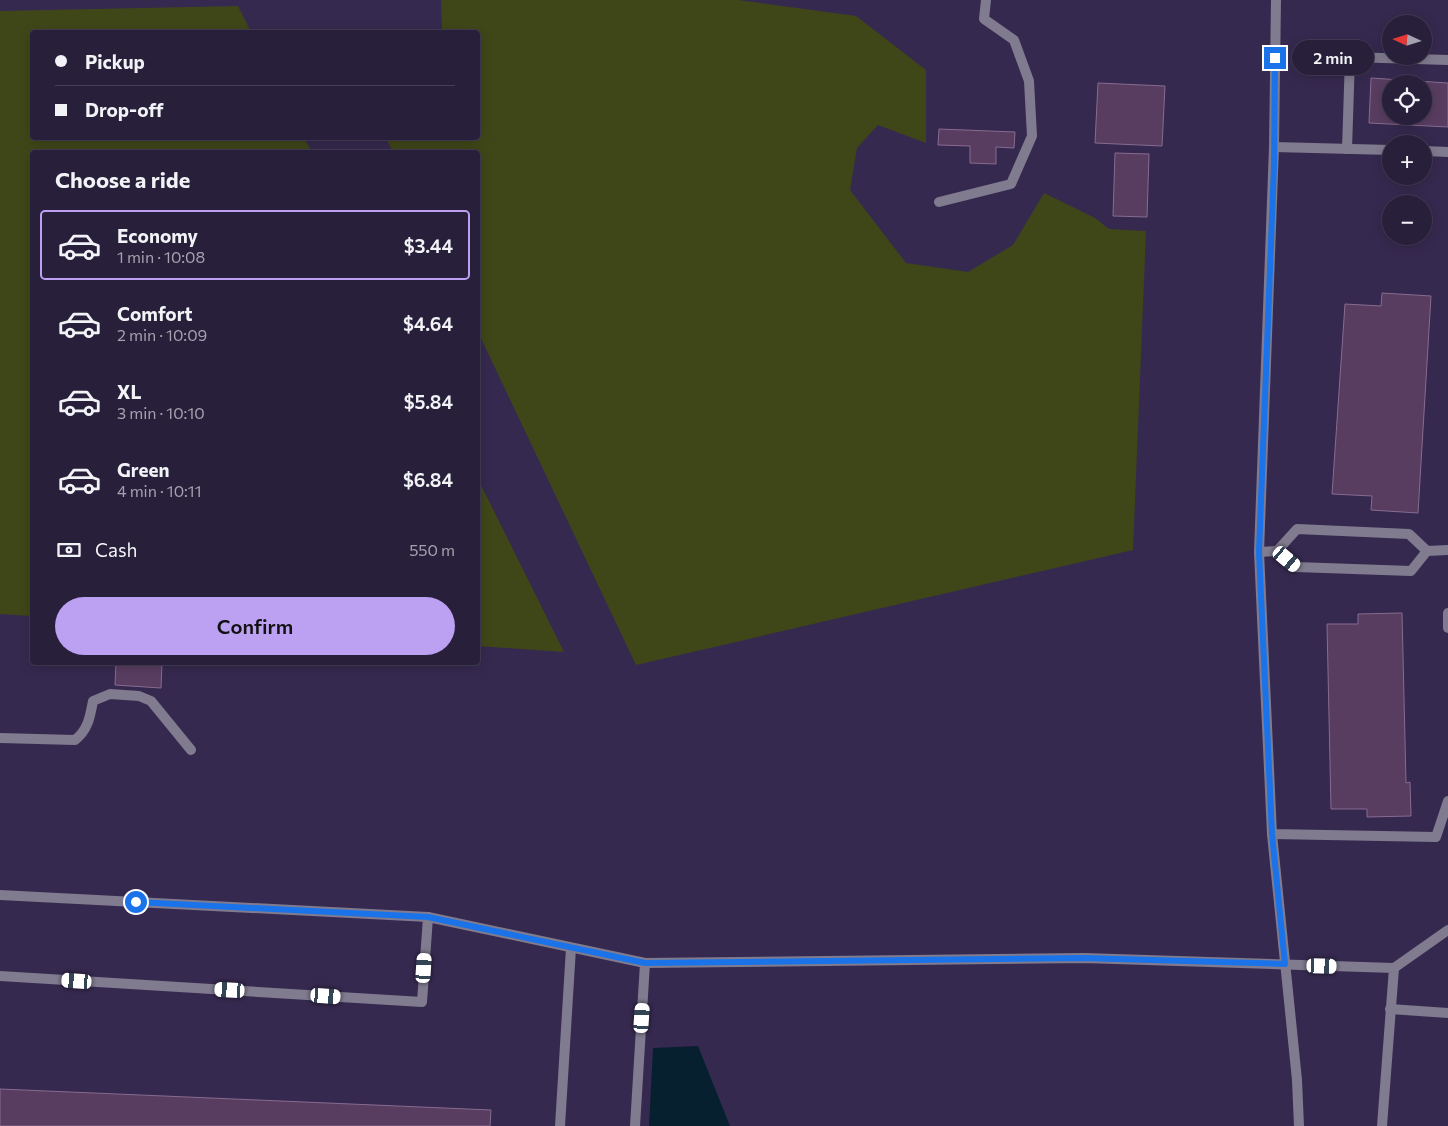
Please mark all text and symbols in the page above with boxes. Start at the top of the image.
north arrow [1382,15,1432,65]
map controls [1382,15,1432,245]
callout: 2 min [1292,40,1375,76]
route end [1264,47,1286,69]
text: 2 min [1313,48,1353,67]
text: Pickup [85,50,145,73]
button: locate [1382,75,1432,125]
text: Drop-off [85,98,164,121]
button: + [1382,135,1432,185]
text: Choose a ride [55,166,190,193]
button: − [1382,195,1432,245]
icon: car [57,223,102,268]
text: Economy [117,224,198,247]
text: $3.44 [404,234,453,257]
text: 1 min · 10:08 [117,247,205,266]
icon: car [57,301,102,346]
text: Comfort [117,302,193,325]
text: $4.64 [403,312,453,335]
text: 2 min · 10:09 [117,325,207,344]
icon: car [57,379,102,424]
text: XL [117,380,142,403]
text: $5.84 [404,390,453,413]
text: 3 min · 10:10 [117,403,205,422]
icon: car [57,457,102,502]
text: Green [117,458,169,481]
text: $6.84 [403,468,453,491]
text: 4 min · 10:11 [117,481,202,500]
icon: cash [55,536,83,564]
text: Cash [95,538,137,561]
text: 550 m [409,540,455,559]
car [1270,544,1303,574]
button: Confirm [55,597,455,655]
route start [125,891,147,913]
car [415,953,432,983]
car [1306,958,1337,974]
car [61,972,92,990]
car [214,982,245,998]
car [310,987,341,1005]
car [633,1003,650,1033]

